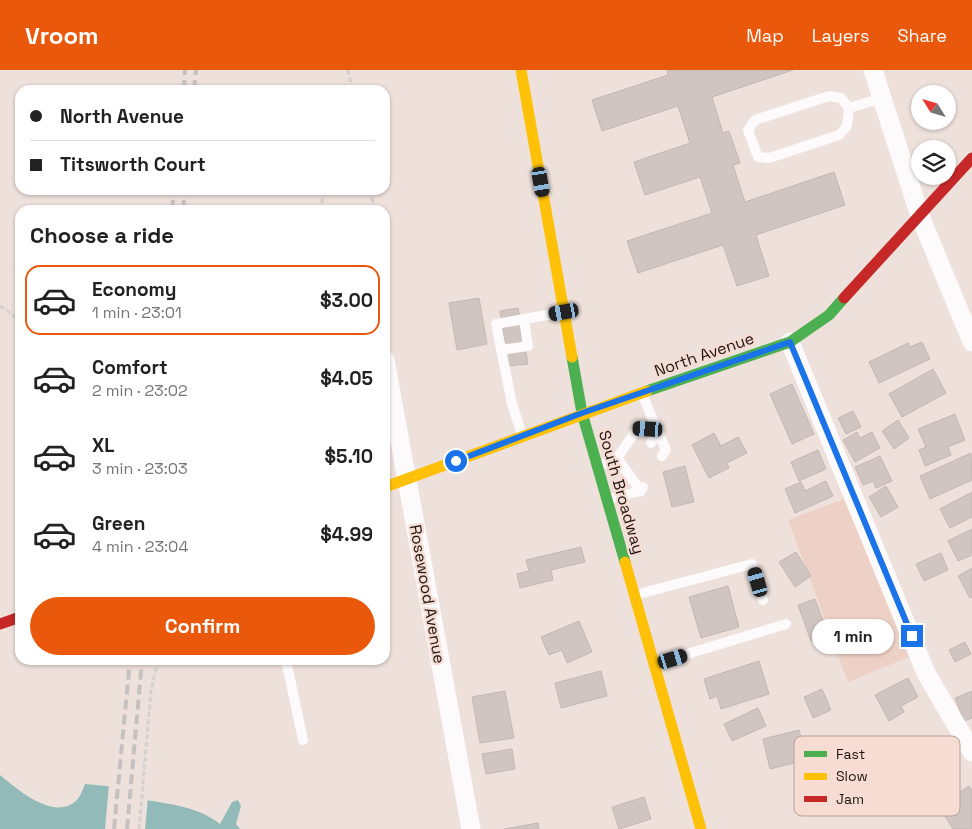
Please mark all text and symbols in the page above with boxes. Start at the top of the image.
text: Vroom [25,20,99,51]
text: Map [746,24,784,47]
text: Layers [812,24,869,47]
text: Share [897,24,947,47]
north arrow [911,85,956,130]
map controls [911,85,956,185]
text: North Avenue [60,104,184,129]
button: layers [911,140,956,185]
text: Titsworth Court [60,152,206,177]
car [531,166,550,198]
text: Choose a ride [30,221,174,249]
text: Economy [92,277,176,302]
icon: car [32,278,77,323]
text: $3.00 [320,288,373,313]
text: 1 min · 23:01 [92,302,182,323]
car [547,302,580,322]
street label: North Avenue [652,328,757,381]
text: Comfort [92,355,168,380]
icon: car [32,356,77,401]
text: $4.05 [320,366,373,391]
text: 2 min · 23:02 [92,380,188,401]
car [632,421,663,437]
street label: South Broadway [594,428,649,556]
text: XL [92,433,115,458]
icon: car [32,434,77,479]
text: $5.10 [325,444,373,469]
route start [445,450,467,472]
text: 3 min · 23:03 [92,458,188,479]
text: Green [92,511,145,536]
icon: car [32,512,77,557]
text: $4.99 [320,522,373,547]
street label: Rosewood Avenue [405,523,450,665]
text: 4 min · 23:04 [92,536,188,557]
car [746,566,769,598]
button: Confirm [30,597,375,655]
callout: 1 min [812,618,894,654]
route end [901,625,923,647]
text: 1 min [833,626,873,647]
car [656,647,689,671]
legend [794,736,960,816]
text: Fast [836,745,865,763]
text: Slow [836,767,868,785]
text: Jam [836,790,864,808]

